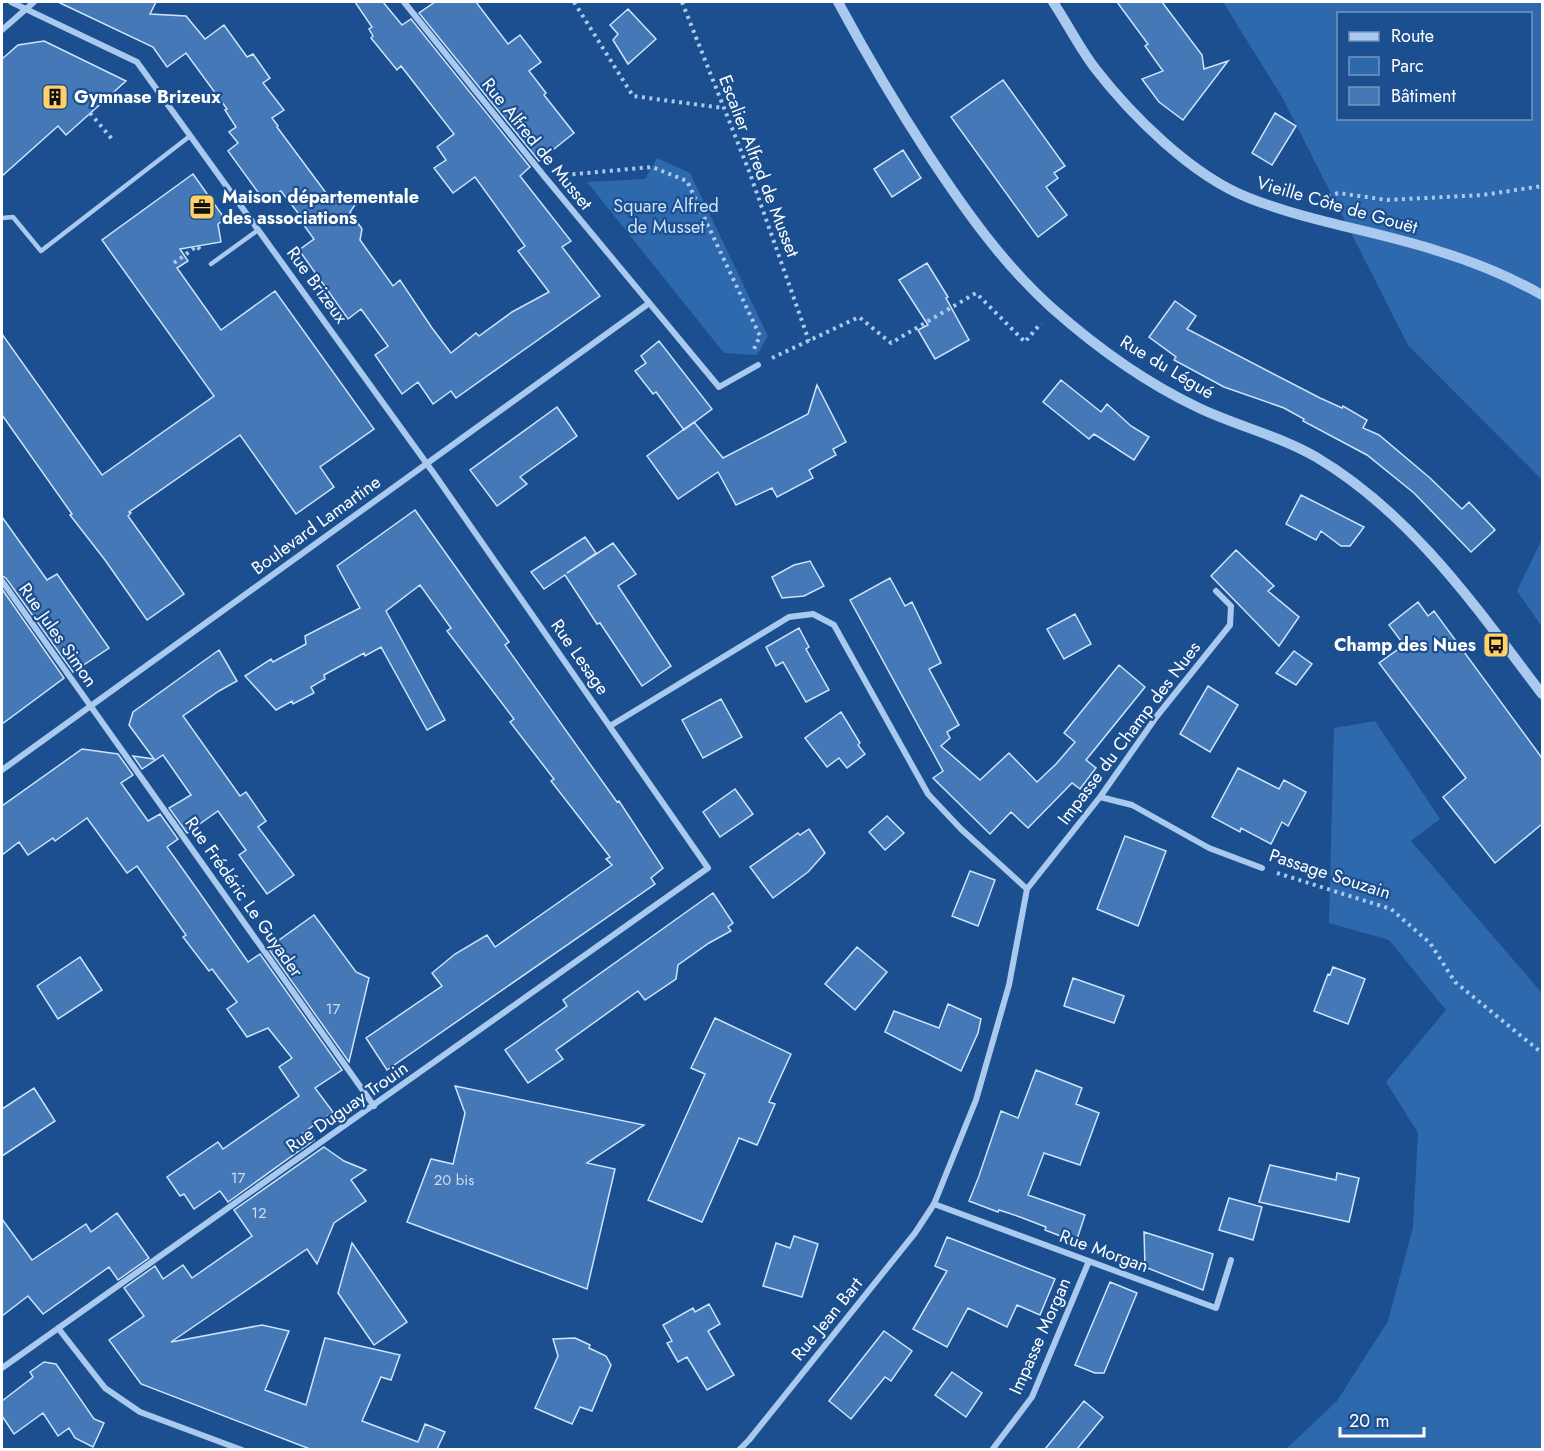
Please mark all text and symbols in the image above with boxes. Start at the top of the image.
legend [1337,12,1532,120]
text: Route [1391,23,1434,49]
text: Parc [1391,53,1424,79]
street label: Escalier Alfred de Musset [712,71,806,261]
street label: Rue Alfred de Musset [476,72,599,216]
building icon: Gymnase Brizeux [40,82,70,112]
text: Bâtiment [1391,83,1457,109]
place label: Gymnase Brizeux [74,84,221,110]
street label: Vieille Côte de Gouët [1253,170,1421,241]
place label: Maison départementale des associations [222,184,419,231]
office icon: Maison départementale des associations [187,192,217,222]
park label: Square Alfred de Musset [613,193,719,240]
street label: Rue Brizeux [280,241,354,329]
street label: Rue du Légué [1115,329,1219,405]
street label: Boulevard Lamartine [246,469,386,581]
street label: Rue Jules Simon [12,578,104,692]
street label: Rue Lesage [544,614,616,700]
bus stop icon: Champ des Nues [1481,630,1511,660]
place label: Champ des Nues [1334,632,1476,658]
street label: Impasse du Champ des Nues [1051,636,1207,830]
street label: Rue Frédéric Le Guyader [179,811,310,983]
street label: Passage Souzain [1266,842,1394,906]
house number: 17 [326,998,340,1020]
street label: Rue Duguay Trouin [281,1055,413,1159]
house number: 17 [231,1167,245,1189]
house number: 20 bis [434,1169,474,1191]
house number: 12 [251,1202,267,1224]
street label: Rue Morgan [1056,1223,1152,1279]
street label: Rue Jean Bart [785,1271,869,1366]
street label: Impasse Morgan [1003,1274,1077,1398]
scale bar [1340,1400,1424,1438]
text: 20 m [1349,1408,1389,1434]

